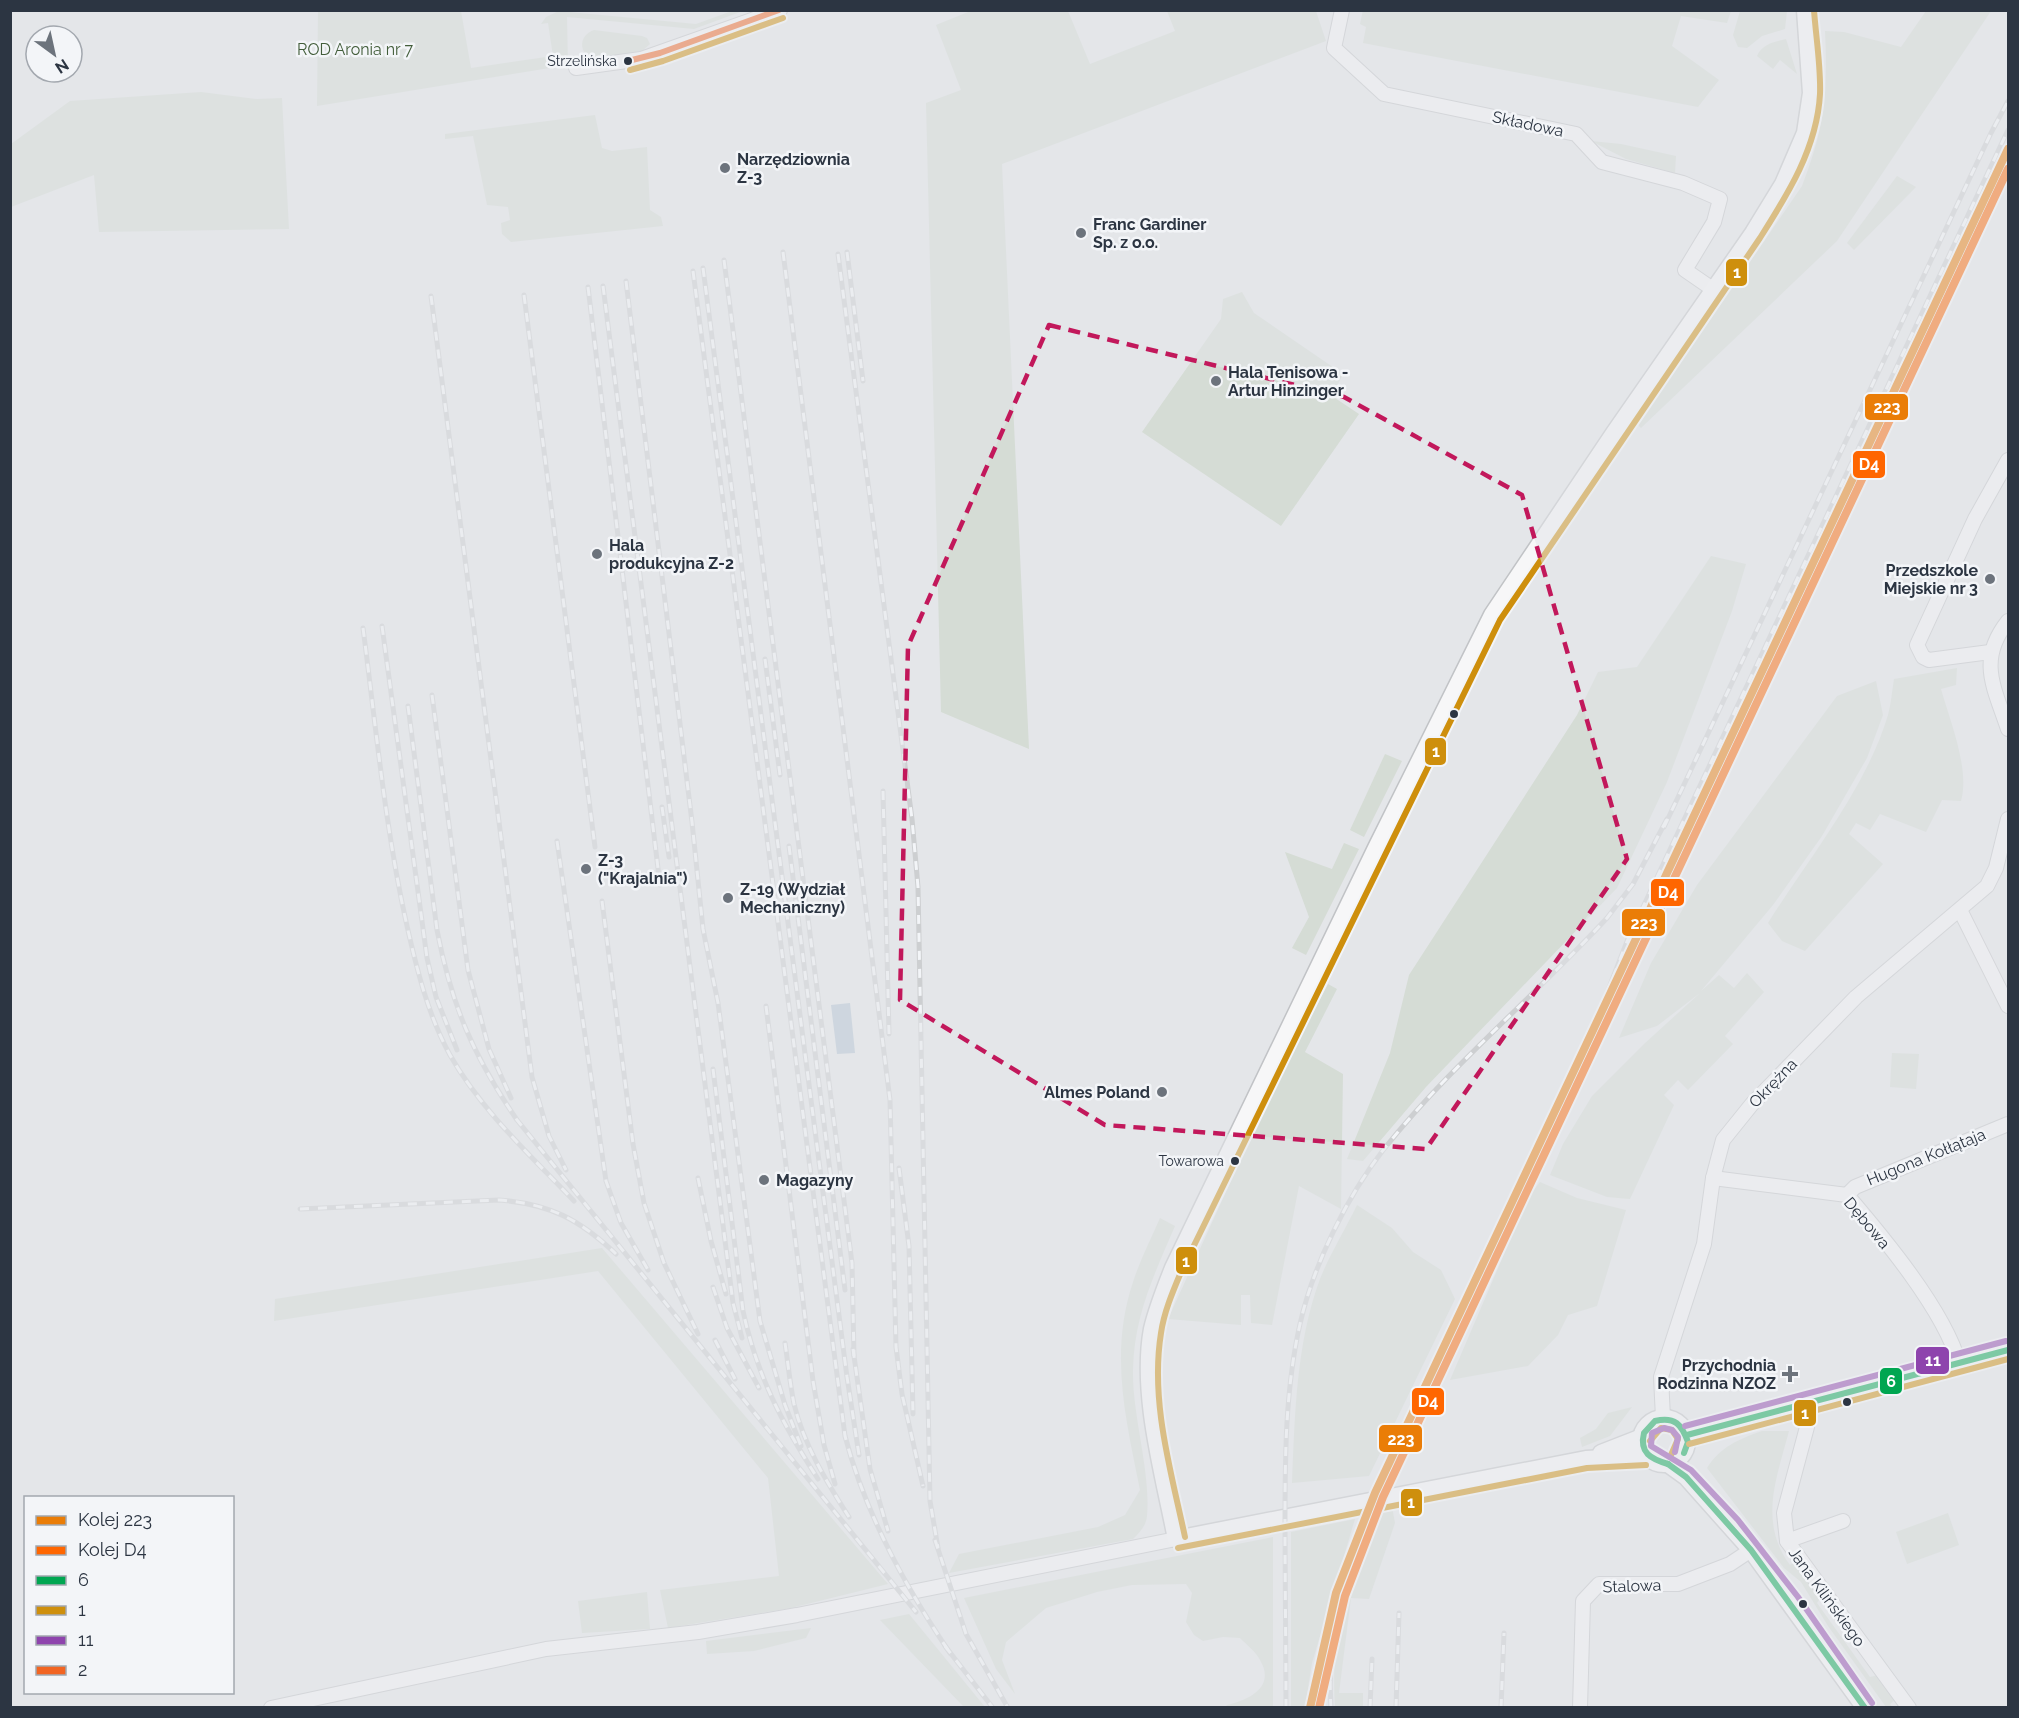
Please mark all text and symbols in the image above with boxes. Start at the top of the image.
north arrow [24,24,84,84]
park label: ROD Aronia nr 7 [297,40,413,59]
place label: Strzelińska [547,53,617,69]
text: N [52,55,72,77]
marker: Strzelińska [622,55,634,67]
street label: Składowa [1491,107,1565,141]
place label: Narzędziownia Z-3 [737,150,850,187]
marker: Narzędziownia Z-3 [718,161,732,175]
place label: Franc Gardiner Sp. z o.o. [1093,215,1206,252]
marker: Franc Gardiner Sp. z o.o. [1074,226,1088,240]
line badge: 1 [1725,258,1748,287]
text: 1 [1733,263,1741,282]
place label: Hala Tenisowa - Artur Hinzinger [1228,363,1349,400]
marker: Hala Tenisowa - Artur Hinzinger [1209,374,1223,388]
line badge: 223 [1864,393,1909,421]
text: 223 [1874,398,1901,417]
line badge: D4 [1852,450,1886,479]
text: D4 [1859,455,1879,474]
place label: Hala produkcyjna Z-2 [609,536,734,573]
marker: Hala produkcyjna Z-2 [590,547,604,561]
place label: Przedszkole Miejskie nr 3 [1884,561,1978,598]
marker: Przedszkole Miejskie nr 3 [1983,572,1997,586]
unlabelled marker [1448,708,1460,720]
line badge: 1 [1424,737,1447,766]
text: 1 [1432,742,1440,761]
place label: Z-3 ("Krajalnia") [598,851,688,888]
marker: Z-3 ("Krajalnia") [579,862,593,876]
line badge: D4 [1650,878,1685,907]
place label: Z-19 (Wydział Mechaniczny) [740,880,846,917]
text: D4 [1658,883,1678,902]
marker: Z-19 (Wydział Mechaniczny) [721,891,735,905]
line badge: 223 [1621,908,1666,937]
text: 223 [1631,914,1658,933]
street label: Okrężna [1745,1054,1801,1112]
place label: Almes Poland [1044,1083,1150,1102]
marker: Almes Poland [1155,1085,1169,1099]
street label: Hugona Kołłątaja [1864,1124,1988,1190]
place label: Towarowa [1159,1153,1224,1169]
marker: Towarowa [1229,1155,1241,1167]
place label: Magazyny [776,1171,853,1190]
marker: Magazyny [757,1173,771,1187]
street label: Dębowa [1840,1193,1894,1253]
line badge: 1 [1175,1246,1198,1275]
text: 1 [1182,1252,1190,1271]
line badge: 11 [1915,1346,1950,1375]
text: 11 [1925,1351,1941,1370]
place label: Przychodnia Rodzinna NZOZ [1657,1356,1776,1393]
marker: Przychodnia Rodzinna NZOZ [1781,1365,1799,1383]
line badge: 6 [1879,1367,1903,1395]
text: 6 [1886,1372,1896,1391]
line badge: D4 [1411,1387,1445,1416]
text: D4 [1418,1392,1438,1411]
unlabelled marker [1841,1396,1853,1408]
line badge: 1 [1793,1399,1817,1427]
text: 1 [1801,1404,1809,1423]
line badge: 223 [1378,1424,1423,1453]
text: 223 [1388,1430,1415,1449]
line badge: 1 [1400,1488,1423,1517]
text: 1 [1407,1493,1415,1512]
legend [24,1496,234,1694]
text: Kolej 223 [78,1509,152,1530]
text: Kolej D4 [78,1539,147,1560]
street label: Jana Kilińskiego [1785,1544,1869,1650]
text: 6 [78,1569,89,1590]
street label: Stalowa [1602,1575,1662,1597]
unlabelled marker [1797,1598,1809,1610]
text: 1 [78,1599,86,1620]
text: 11 [78,1629,94,1650]
text: 2 [78,1659,87,1680]

